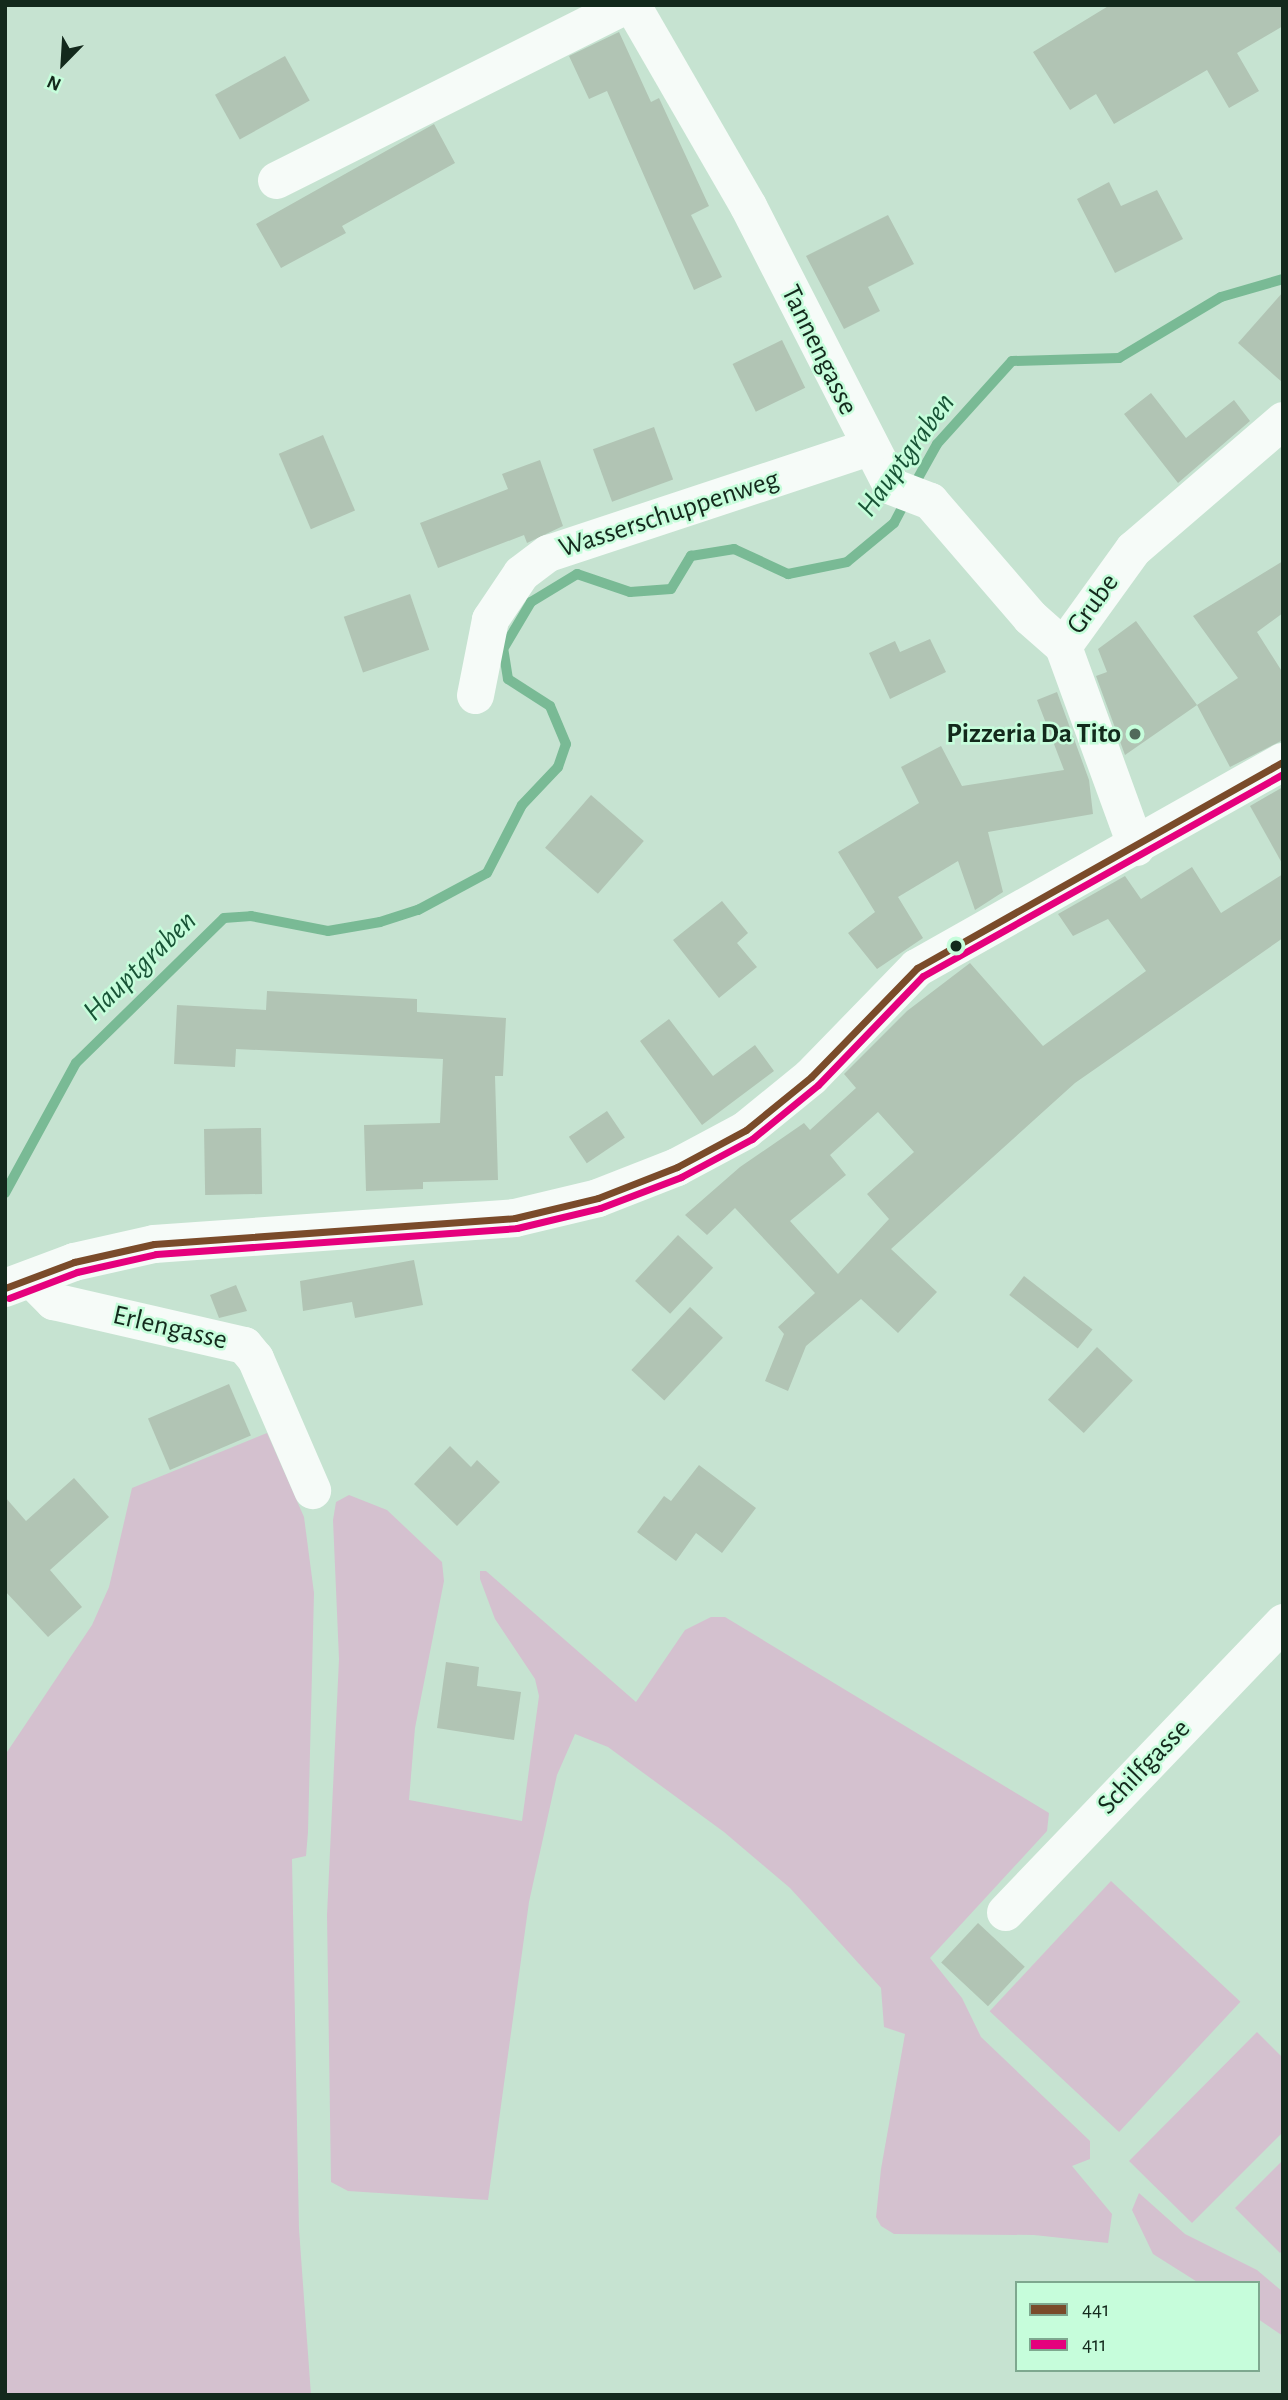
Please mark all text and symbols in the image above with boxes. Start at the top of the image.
north arrow [28,28,98,98]
text: N [44,71,64,94]
street label: Tannengasse [773,280,865,420]
water label: Hauptgraben [849,386,963,524]
street label: Wasserschuppenweg [555,463,783,565]
street label: Grube [1060,567,1126,641]
place label: Pizzeria Da Tito [946,717,1121,751]
marker: Pizzeria Da Tito [1127,726,1143,742]
water label: Hauptgraben [76,903,204,1029]
unlabelled marker [949,939,963,953]
street label: Erlengasse [110,1299,230,1357]
street label: Schilfgasse [1090,1712,1198,1822]
legend [1015,2281,1260,2372]
text: 441 [1082,2299,1109,2320]
text: 411 [1082,2334,1107,2355]

